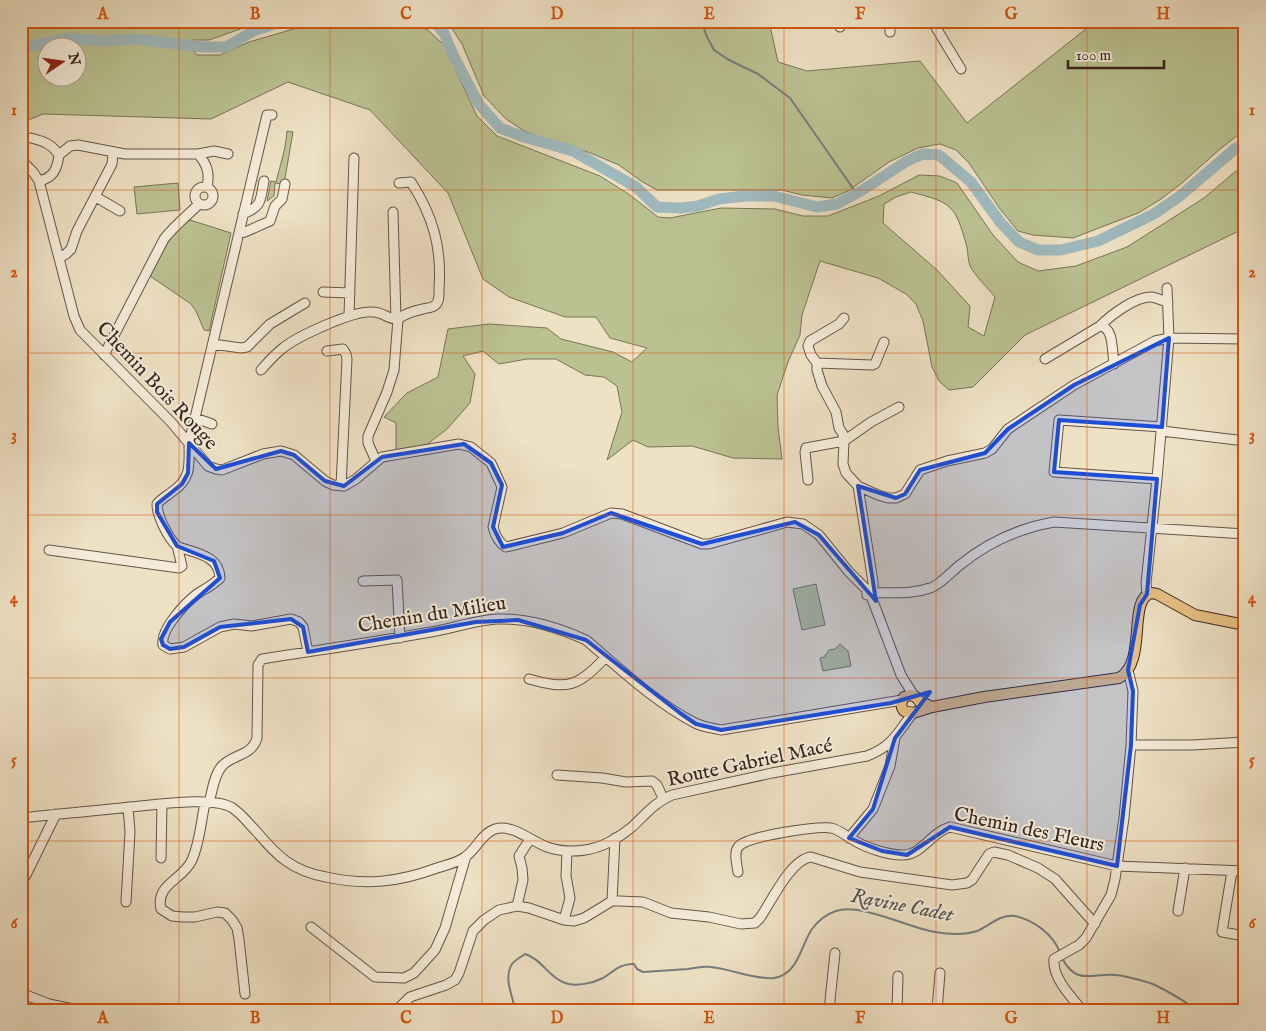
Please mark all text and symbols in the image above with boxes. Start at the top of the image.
text: A [97,5,110,25]
text: B [250,5,261,25]
text: C [400,5,412,25]
text: D [551,5,564,25]
text: E [703,5,715,25]
text: F [855,5,866,25]
text: G [1005,5,1018,25]
text: H [1156,5,1170,25]
north arrow [38,38,88,88]
scale bar [1068,38,1165,70]
text: 100 m [1076,46,1112,65]
text: N [63,50,84,67]
text: 1 [11,101,17,121]
text: 1 [1249,101,1255,121]
text: 2 [10,263,18,283]
text: 2 [1248,263,1256,283]
street label: Chemin Bois Rouge [91,316,223,456]
text: 3 [11,426,17,446]
text: 3 [1249,426,1255,446]
text: 4 [10,589,19,609]
text: 4 [1248,589,1257,609]
street label: Chemin du Milieu [356,591,508,639]
street label: Route Gabriel Macé [665,733,835,793]
text: 5 [11,751,17,771]
text: 5 [1249,751,1255,771]
street label: Chemin des Fleurs [952,802,1106,858]
water label: Ravine Cadet [849,883,957,929]
text: 6 [11,914,19,934]
text: 6 [1249,914,1257,934]
text: A [97,1009,110,1029]
text: B [250,1009,261,1029]
text: C [400,1009,412,1029]
text: D [551,1009,564,1029]
text: E [703,1009,715,1029]
text: F [855,1009,866,1029]
text: G [1005,1009,1018,1029]
text: H [1156,1009,1170,1029]

